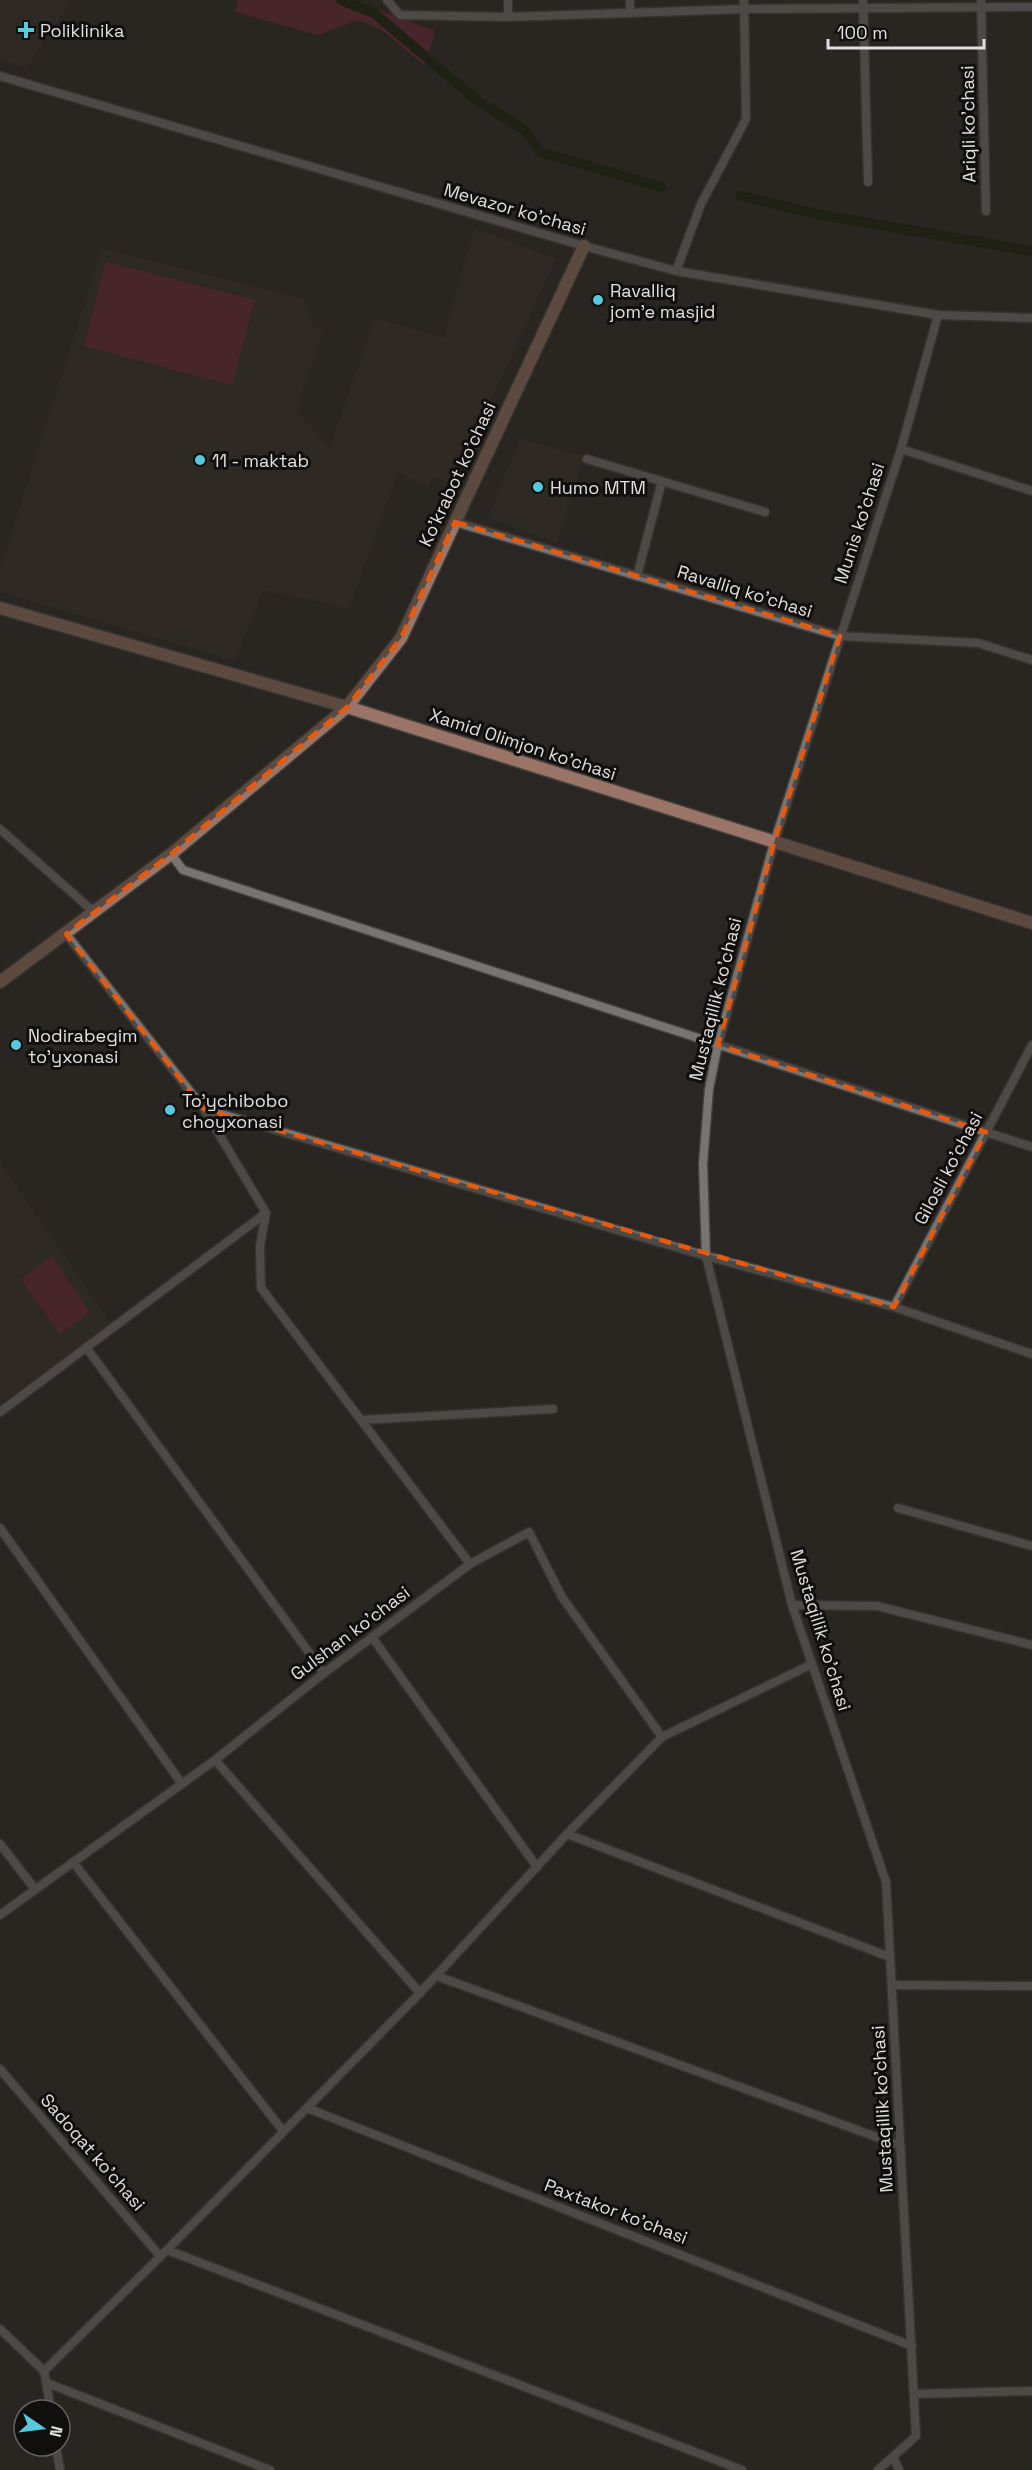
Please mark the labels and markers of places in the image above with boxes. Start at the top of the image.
place label: Poliklinika [40,19,124,42]
marker: Poliklinika [17,21,35,39]
place label: Ravalliq jom'e masjid [609,279,715,323]
marker: Ravalliq jom'e masjid [591,293,605,307]
place label: 11 - maktab [212,449,309,472]
marker: 11 - maktab [193,453,207,467]
place label: Humo MTM [550,476,646,499]
marker: Humo MTM [531,480,545,494]
place label: Nodirabegim to'yxonasi [28,1024,138,1068]
marker: Nodirabegim to'yxonasi [9,1038,23,1052]
place label: To'ychibobo choyxonasi [182,1089,289,1133]
marker: To'ychibobo choyxonasi [163,1103,177,1117]

